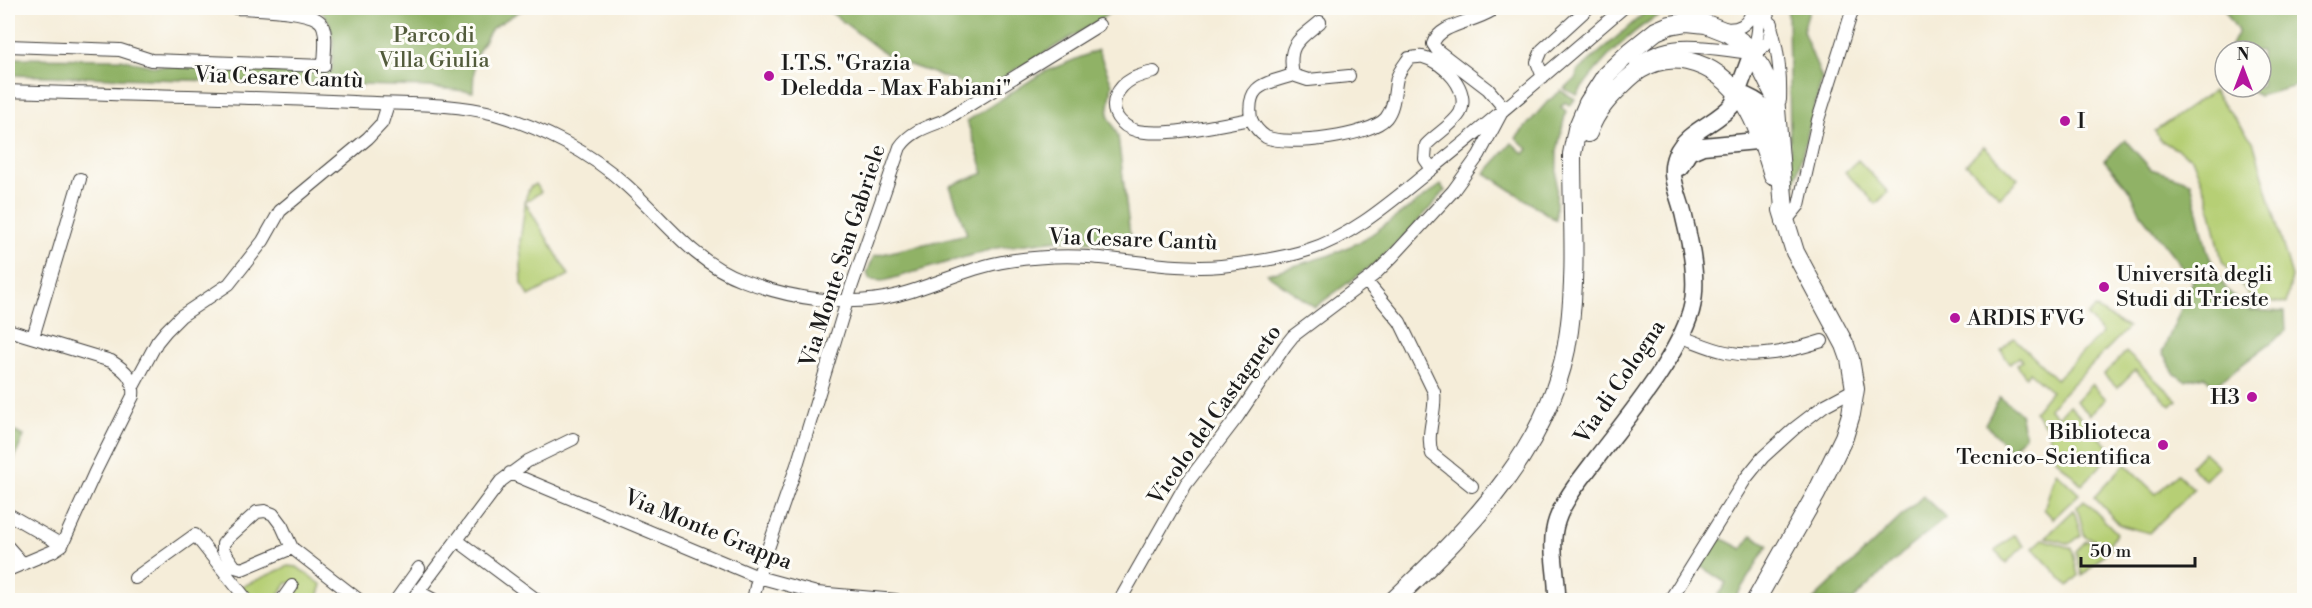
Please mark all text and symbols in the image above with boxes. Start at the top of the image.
park label: Parco di Villa Giulia [377,22,491,74]
north arrow [2213,39,2273,99]
text: N [2237,45,2250,65]
place label: I.T.S. "Grazia Deledda - Max Fabiani" [781,50,1011,102]
street label: Via Cesare Cantù [193,62,364,94]
marker: I.T.S. "Grazia Deledda - Max Fabiani" [762,69,776,83]
place label: I [2077,108,2086,135]
marker: I [2058,114,2072,128]
street label: Via Monte San Gabriele [794,141,892,372]
street label: Via Cesare Cantù [1047,224,1218,256]
place label: Università degli Studi di Trieste [2116,261,2273,313]
marker: Università degli Studi di Trieste [2097,280,2111,294]
place label: ARDIS FVG [1966,305,2085,332]
marker: ARDIS FVG [1948,311,1962,325]
street label: Via di Cologna [1568,314,1672,450]
street label: Vicolo del Castagneto [1142,320,1287,511]
place label: H3 [2210,384,2240,411]
marker: H3 [2245,390,2259,404]
place label: Biblioteca Tecnico-Scientifica [1956,419,2152,471]
marker: Biblioteca Tecnico-Scientifica [2156,438,2170,452]
street label: Via Monte Grappa [619,484,797,576]
scale bar [2081,530,2195,568]
text: 50 m [2090,540,2132,563]

